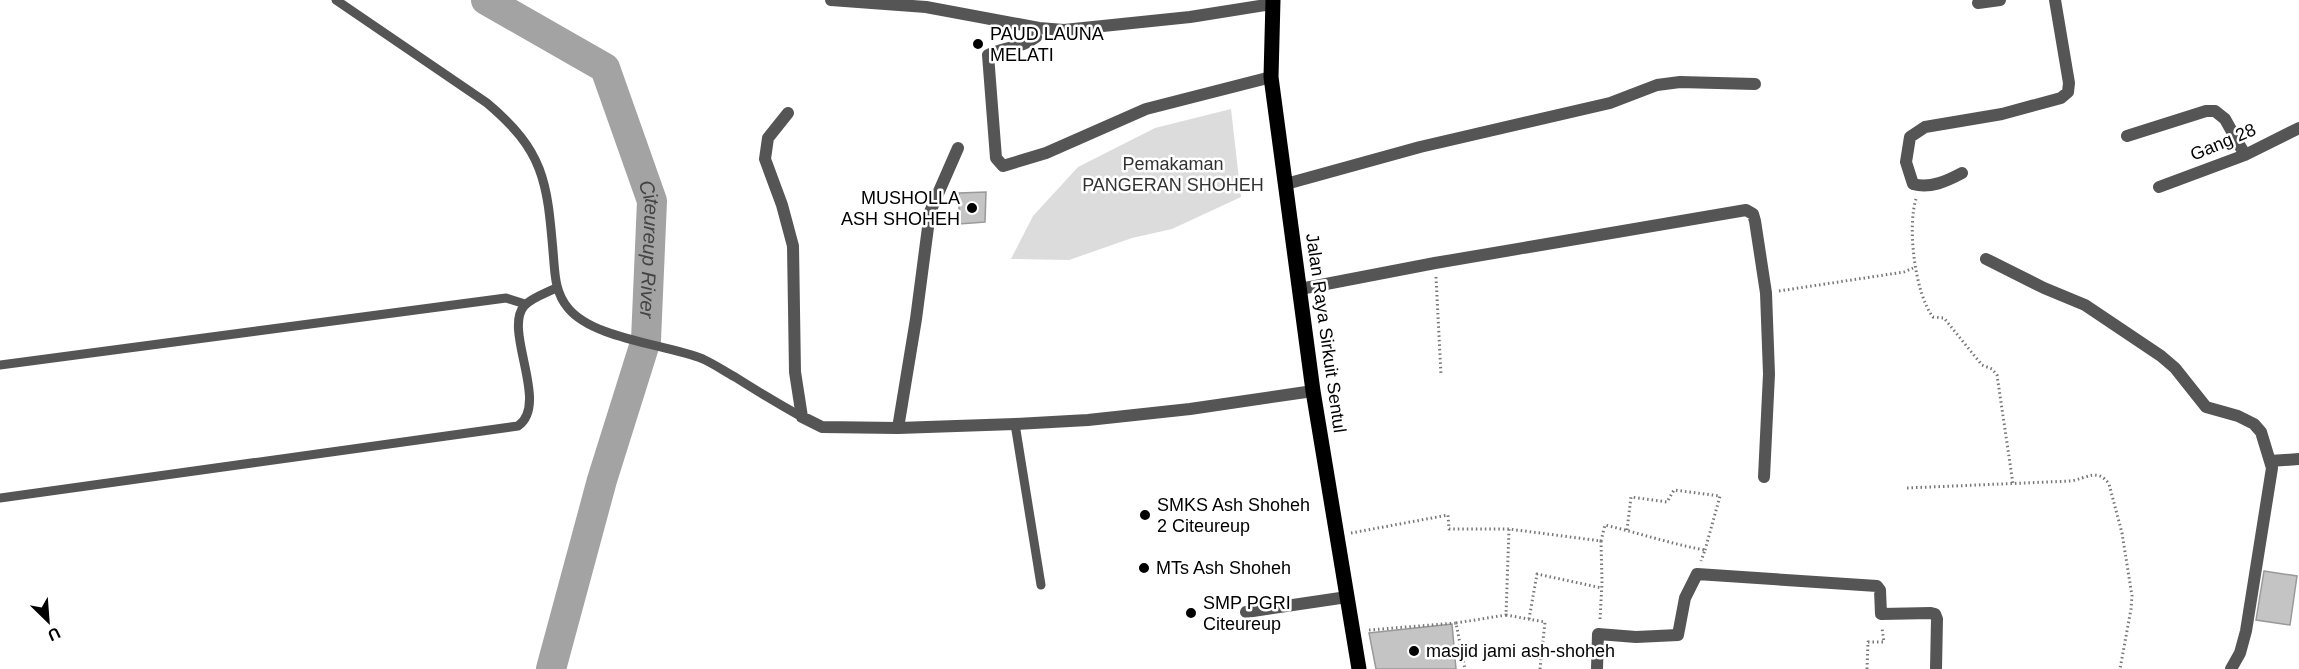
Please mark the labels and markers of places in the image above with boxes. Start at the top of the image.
place label: PAUD LAUNA MELATI [990,24,1104,65]
marker: PAUD LAUNA MELATI [971,37,985,51]
place label: MUSHOLLA ASH SHOHEH [841,188,960,229]
marker: MUSHOLLA ASH SHOHEH [965,201,979,215]
place label: SMKS Ash Shoheh 2 Citeureup [1157,495,1310,536]
marker: SMKS Ash Shoheh 2 Citeureup [1138,508,1152,522]
place label: MTs Ash Shoheh [1156,558,1291,578]
marker: MTs Ash Shoheh [1137,561,1151,575]
place label: SMP PGRI Citeureup [1203,593,1291,634]
marker: SMP PGRI Citeureup [1184,606,1198,620]
place label: masjid jami ash-shoheh [1426,641,1615,661]
marker: masjid jami ash-shoheh [1407,644,1421,658]

